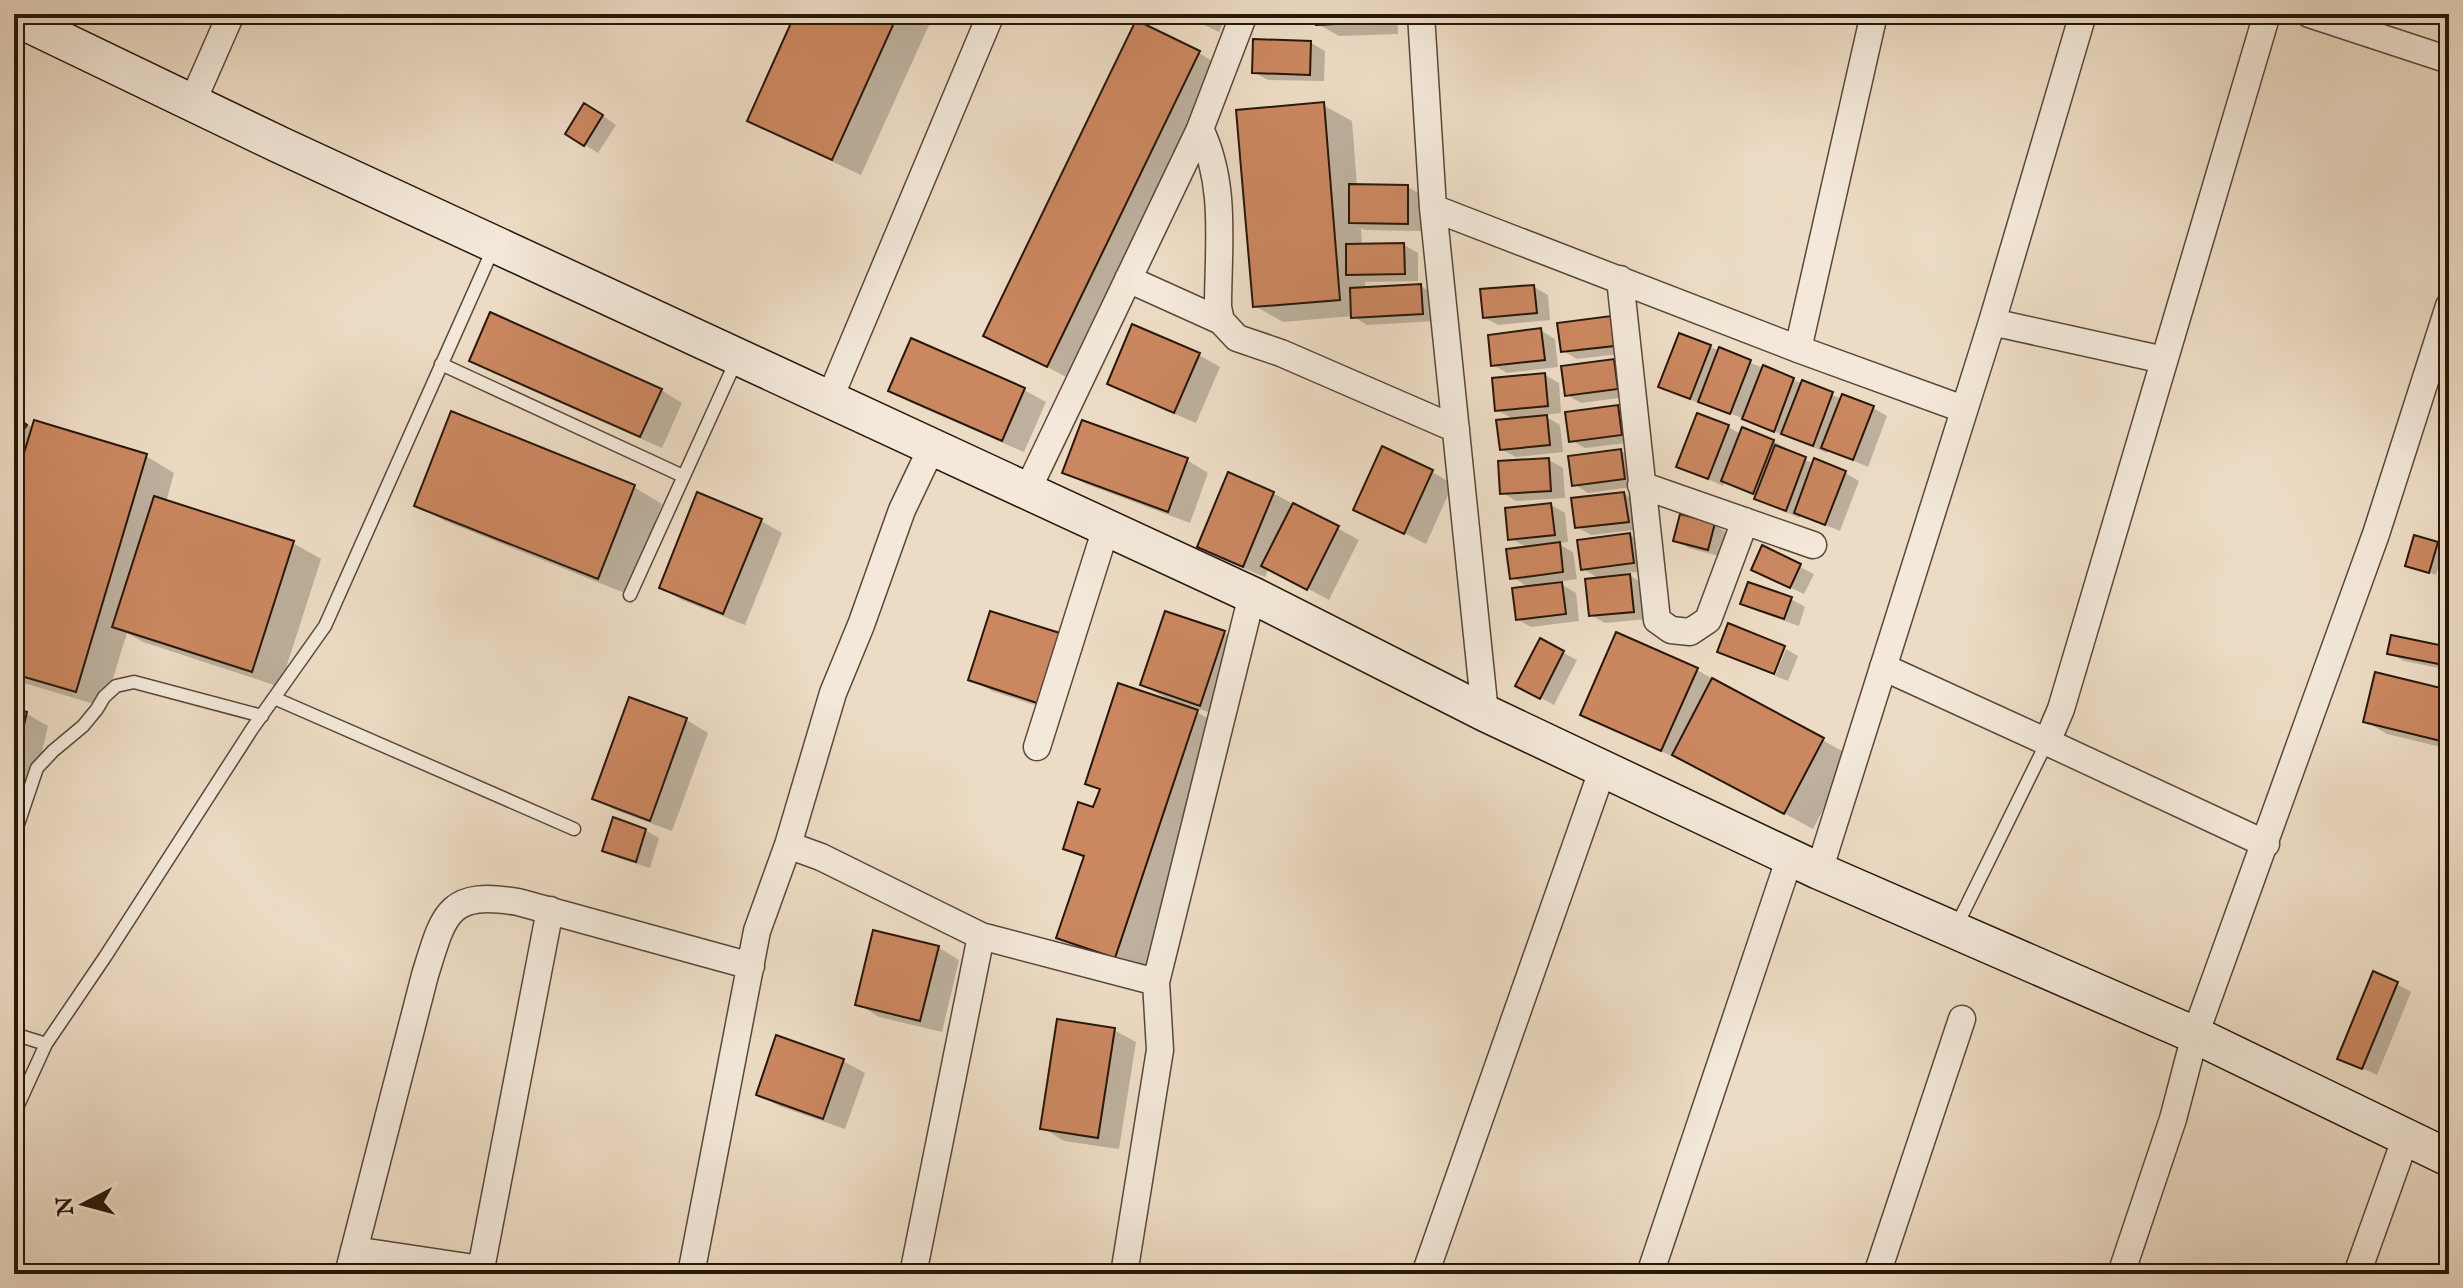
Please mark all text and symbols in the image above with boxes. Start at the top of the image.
north arrow [44,1164,124,1244]
text: N [51,1195,81,1218]

